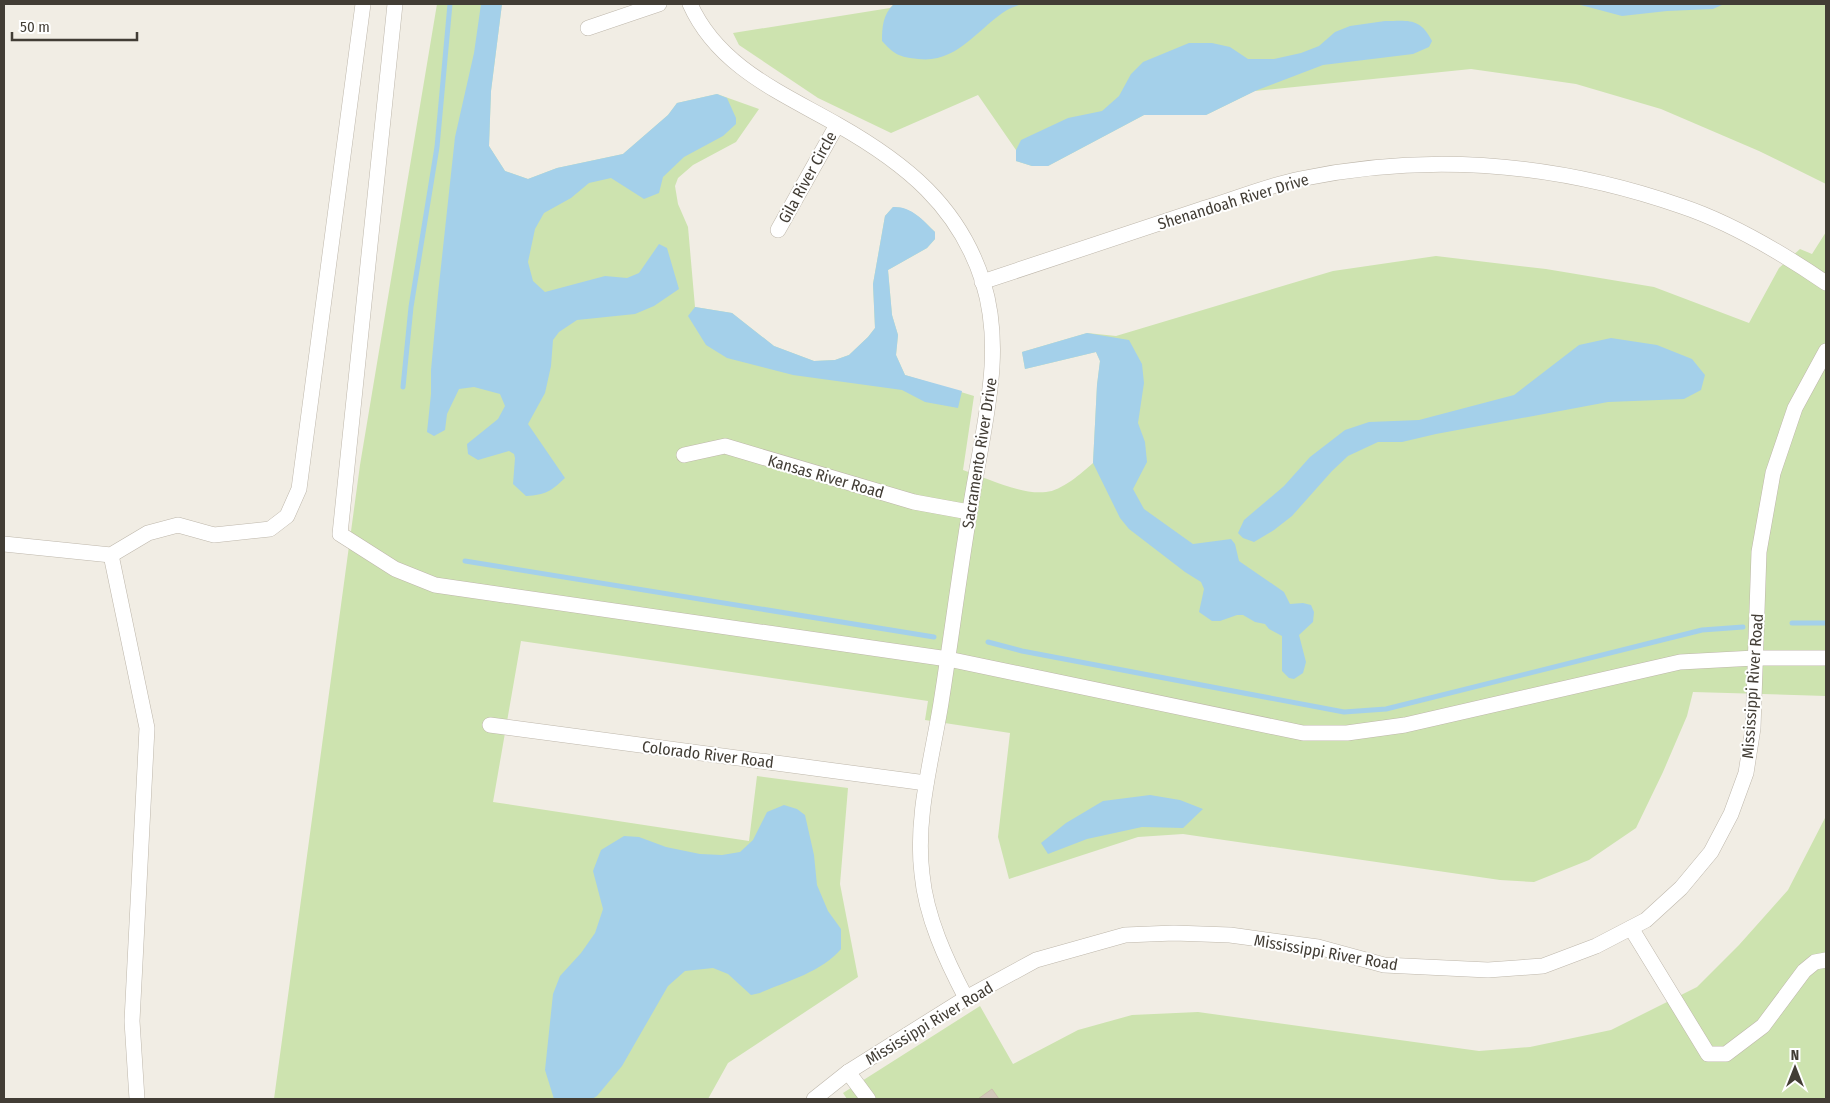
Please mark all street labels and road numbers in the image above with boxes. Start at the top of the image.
street label: Gila River Circle [774,128,841,227]
street label: Shenandoah River Drive [1155,169,1311,233]
street label: Sacramento River Drive [958,376,1001,530]
street label: Kansas River Road [766,451,886,502]
street label: Mississippi River Road [1738,613,1767,759]
street label: Colorado River Road [641,737,775,772]
street label: Mississippi River Road [1253,931,1399,974]
street label: Mississippi River Road [862,978,997,1069]

